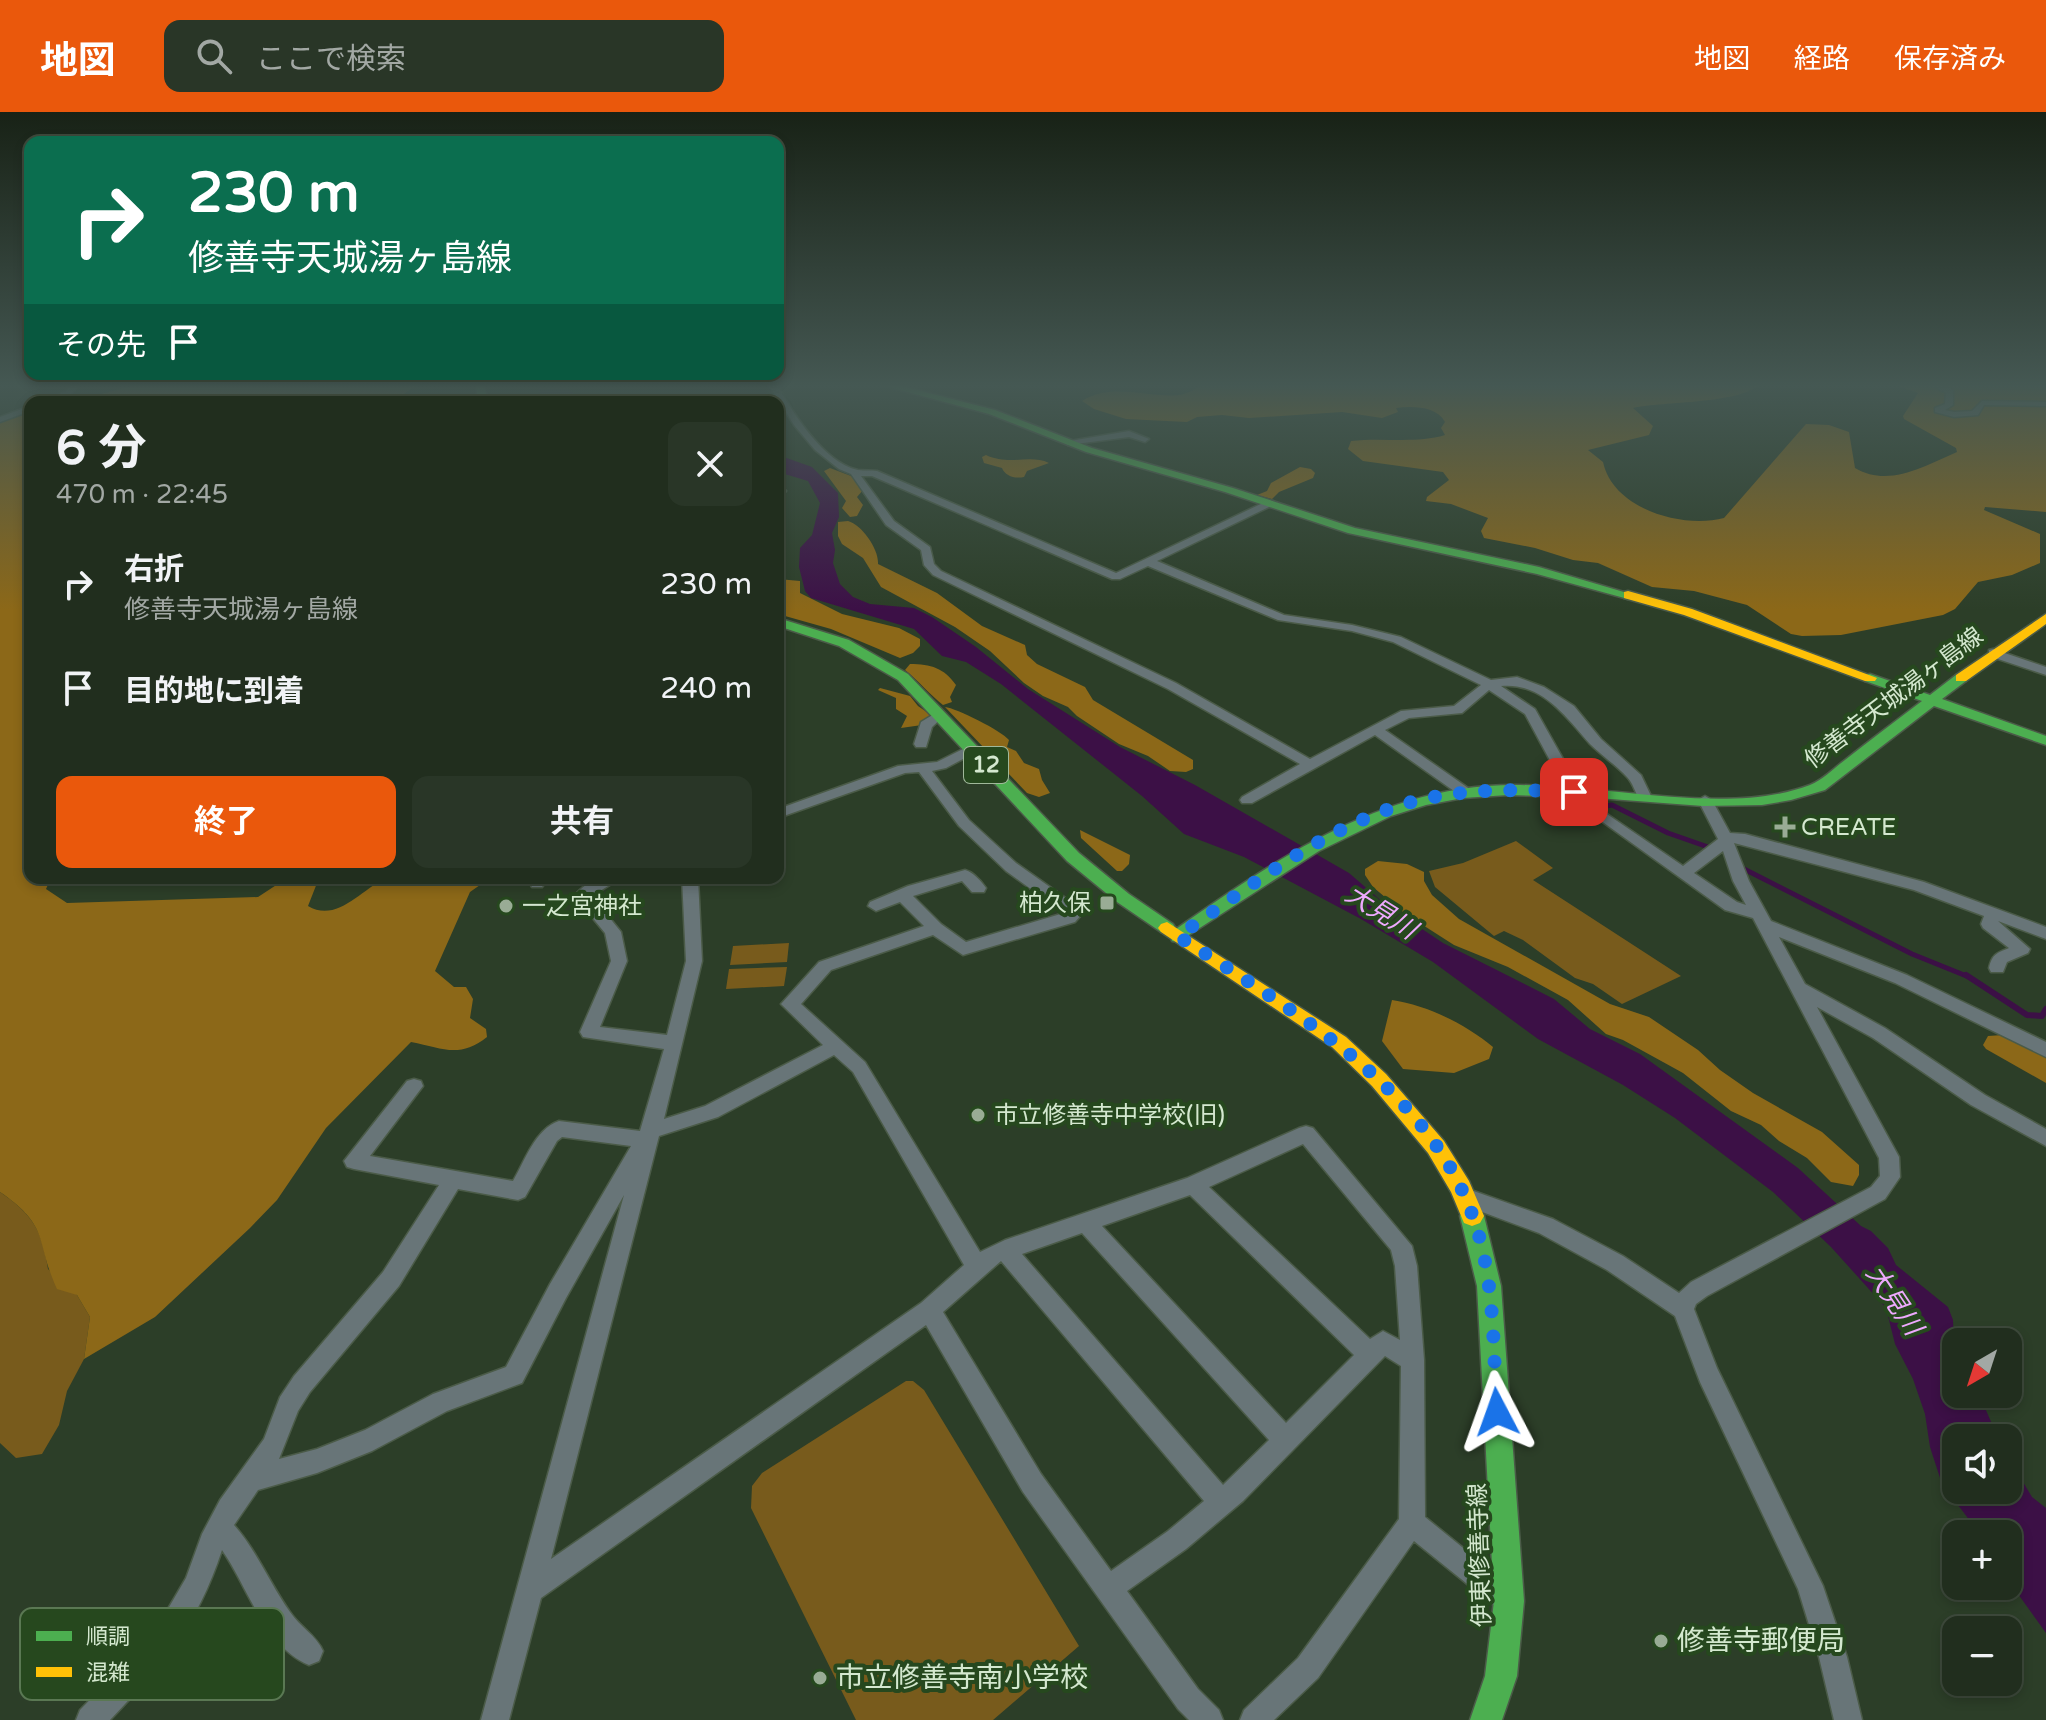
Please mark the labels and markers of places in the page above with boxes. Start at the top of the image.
pin [1540,758,1608,826]
place label: CREATE [1801,813,1896,842]
marker: CREATE [1776,818,1794,836]
place label: 柏久保 [1019,889,1091,918]
place label: 一之宮神社 [522,892,642,921]
marker: 柏久保 [1098,894,1116,912]
marker: 一之宮神社 [497,897,515,915]
place label: 市立修善寺中学校(旧) [994,1101,1225,1130]
marker: 市立修善寺中学校(旧) [969,1106,987,1124]
place label: 修善寺郵便局 [1677,1624,1845,1658]
marker: 修善寺郵便局 [1652,1632,1670,1650]
place label: 市立修善寺南小学校 [836,1661,1088,1695]
marker: 市立修善寺南小学校 [811,1669,829,1687]

